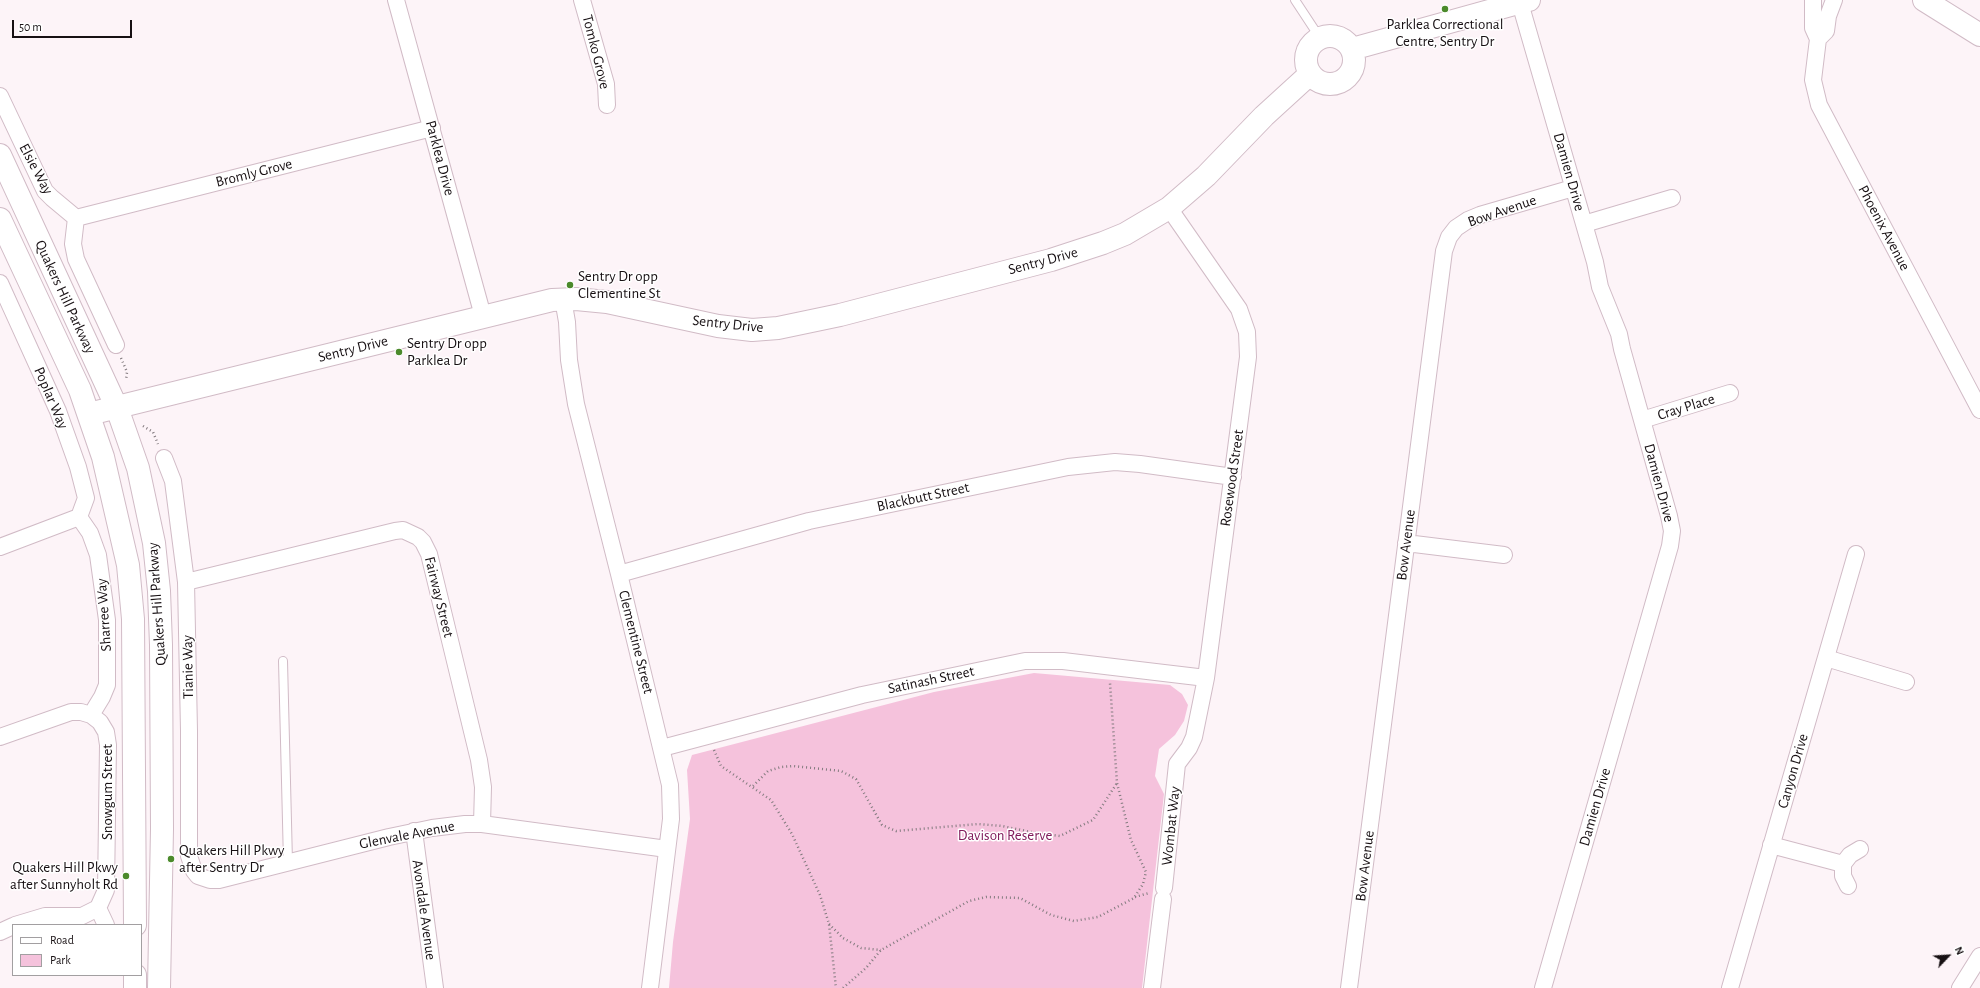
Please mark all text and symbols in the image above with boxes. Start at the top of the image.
marker: Parklea Correctional Centre, Sentry Dr [1440,4,1450,14]
scale bar [14,12,134,38]
street label: Tomko Grove [578,13,614,91]
place label: Parklea Correctional Centre, Sentry Dr [1387,15,1503,50]
text: 50 m [19,21,42,33]
street label: Parklea Drive [421,118,459,198]
street label: Damien Drive [1549,131,1589,213]
street label: Elsie Way [15,140,57,198]
street label: Bromly Grove [214,155,294,191]
street label: Phoenix Avenue [1854,182,1914,274]
street label: Bow Avenue [1465,191,1539,231]
street label: Quakers Hill Parkway [31,237,99,357]
street label: Sentry Drive [1006,243,1080,279]
place label: Sentry Dr opp Clementine St [578,267,660,302]
marker: Sentry Dr opp Clementine St [565,280,575,290]
street label: Sentry Drive [692,311,764,337]
street label: Sentry Drive [316,332,390,366]
place label: Sentry Dr opp Parklea Dr [407,334,487,369]
marker: Sentry Dr opp Parklea Dr [394,347,404,357]
street label: Poplar Way [30,364,72,432]
street label: Cray Place [1655,390,1717,424]
street label: Rosewood Street [1216,428,1248,528]
street label: Damien Drive [1640,442,1678,524]
street label: Blackbutt Street [875,478,971,516]
street label: Bow Avenue [1393,508,1419,582]
street label: Quakers Hill Parkway [144,542,170,666]
street label: Fairway Street [420,555,458,639]
street label: Sharree Way [92,578,116,652]
street label: Clementine Street [614,588,658,696]
street label: Tianie Way [178,635,198,699]
street label: Satinash Street [886,662,976,698]
street label: Canyon Drive [1774,732,1812,810]
street label: Snowgum Street [98,744,116,840]
street label: Damien Drive [1575,766,1615,848]
street label: Wombat Way [1158,785,1184,867]
street label: Glenvale Avenue [358,817,456,853]
park label: Davison Reserve [958,826,1052,844]
street label: Bow Avenue [1352,829,1378,903]
place label: Quakers Hill Pkwy after Sentry Dr [179,841,284,876]
marker: Quakers Hill Pkwy after Sentry Dr [166,854,176,864]
place label: Quakers Hill Pkwy after Sunnyholt Rd [10,858,118,893]
street label: Avondale Avenue [408,859,440,961]
marker: Quakers Hill Pkwy after Sunnyholt Rd [121,871,131,881]
legend [12,924,142,976]
text: Road [50,934,74,946]
north arrow [1928,936,1968,976]
text: N [1953,945,1966,957]
text: Park [50,954,71,966]

